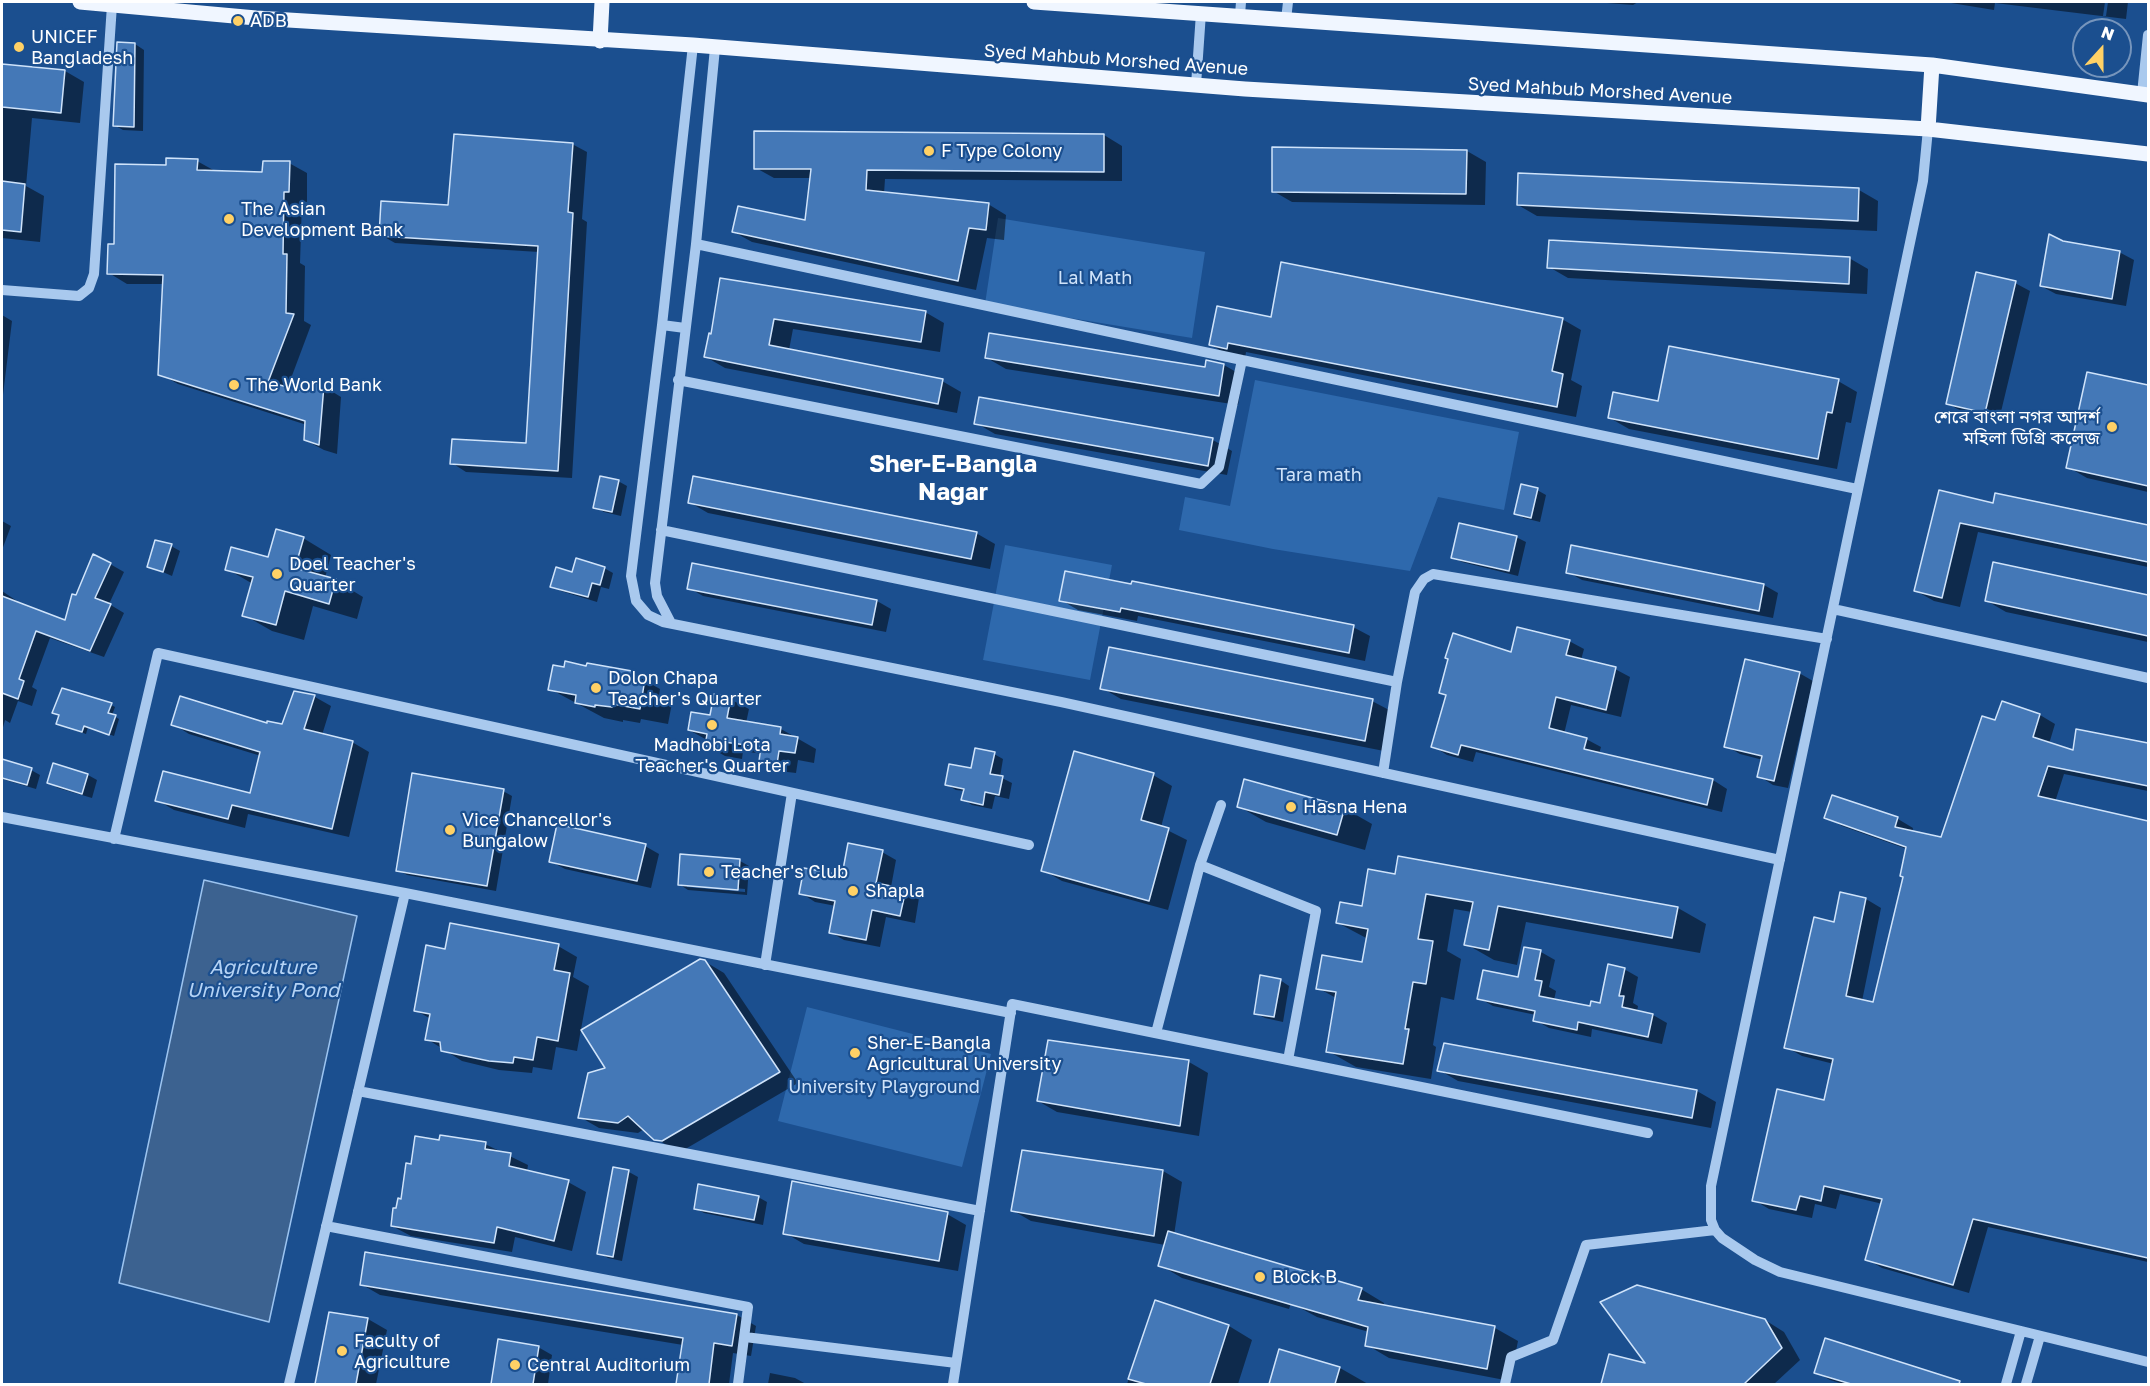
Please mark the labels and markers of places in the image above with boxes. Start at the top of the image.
place label: ADB [250,10,287,32]
marker: ADB [231,14,245,28]
place label: UNICEF Bangladesh [31,26,133,68]
marker: UNICEF Bangladesh [12,40,26,54]
place label: F Type Colony [941,140,1062,162]
marker: F Type Colony [922,144,936,158]
place label: The Asian Development Bank [241,198,404,240]
marker: The Asian Development Bank [222,212,236,226]
place label: The World Bank [246,374,382,396]
marker: The World Bank [227,378,241,392]
place label: শেরে বাংলা নগর আদর্শ মহিলা ডিগ্রি কলেজ [1934,406,2100,448]
marker: শেরে বাংলা নগর আদর্শ মহিলা ডিগ্রি কলেজ [2105,420,2119,434]
place label: Doel Teacher's Quarter [289,553,416,596]
marker: Doel Teacher's Quarter [270,567,284,581]
place label: Dolon Chapa Teacher's Quarter [608,667,762,710]
marker: Dolon Chapa Teacher's Quarter [589,681,603,695]
marker: Madhobi Lota Teacher's Quarter [705,718,719,732]
place label: Madhobi Lota Teacher's Quarter [635,734,789,777]
place label: Hasna Hena [1303,796,1407,818]
marker: Hasna Hena [1284,800,1298,814]
place label: Vice Chancellor's Bungalow [462,809,612,852]
marker: Vice Chancellor's Bungalow [443,823,457,837]
place label: Teacher's Club [721,861,848,883]
marker: Teacher's Club [702,865,716,879]
place label: Shapla [865,880,925,902]
marker: Shapla [846,884,860,898]
place label: Sher-E-Bangla Agricultural University [867,1032,1061,1074]
marker: Sher-E-Bangla Agricultural University [848,1046,862,1060]
place label: Block B [1272,1266,1337,1288]
marker: Block B [1253,1270,1267,1284]
place label: Faculty of Agriculture [354,1330,450,1372]
marker: Faculty of Agriculture [335,1344,349,1358]
place label: Central Auditorium [527,1354,690,1376]
marker: Central Auditorium [508,1358,522,1372]

